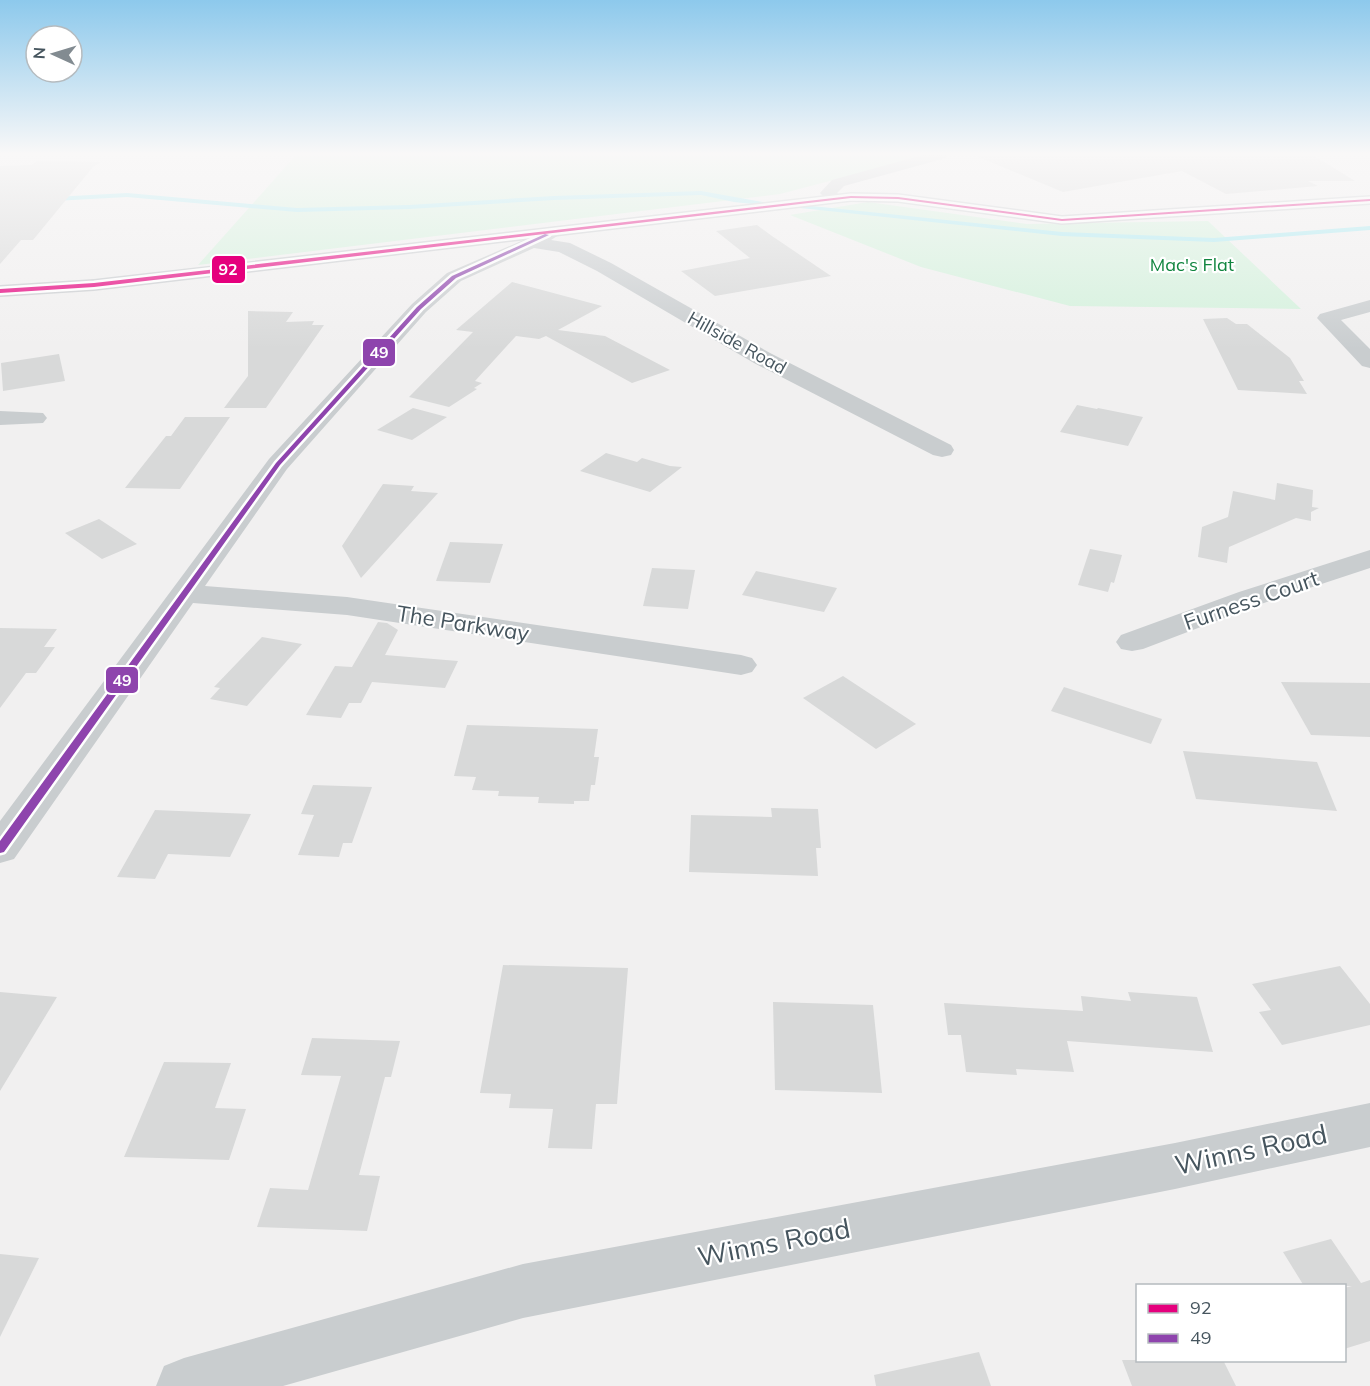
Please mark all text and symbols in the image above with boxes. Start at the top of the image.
north arrow [24,24,84,84]
text: N [29,46,49,60]
park label: Mac's Flat [1150,253,1234,276]
line badge: 92 [211,255,246,284]
text: 92 [218,259,238,279]
street label: Hillside Road [684,306,791,379]
line badge: 49 [362,338,396,367]
text: 49 [369,342,389,362]
street label: Furness Court [1180,564,1323,636]
street label: The Parkway [395,599,531,647]
line badge: 49 [105,666,139,694]
text: 49 [112,670,132,690]
street label: Winns Road [1172,1116,1330,1182]
street label: Winns Road [695,1211,853,1273]
legend [1136,1284,1346,1362]
text: 92 [1190,1296,1212,1319]
text: 49 [1190,1326,1212,1349]

